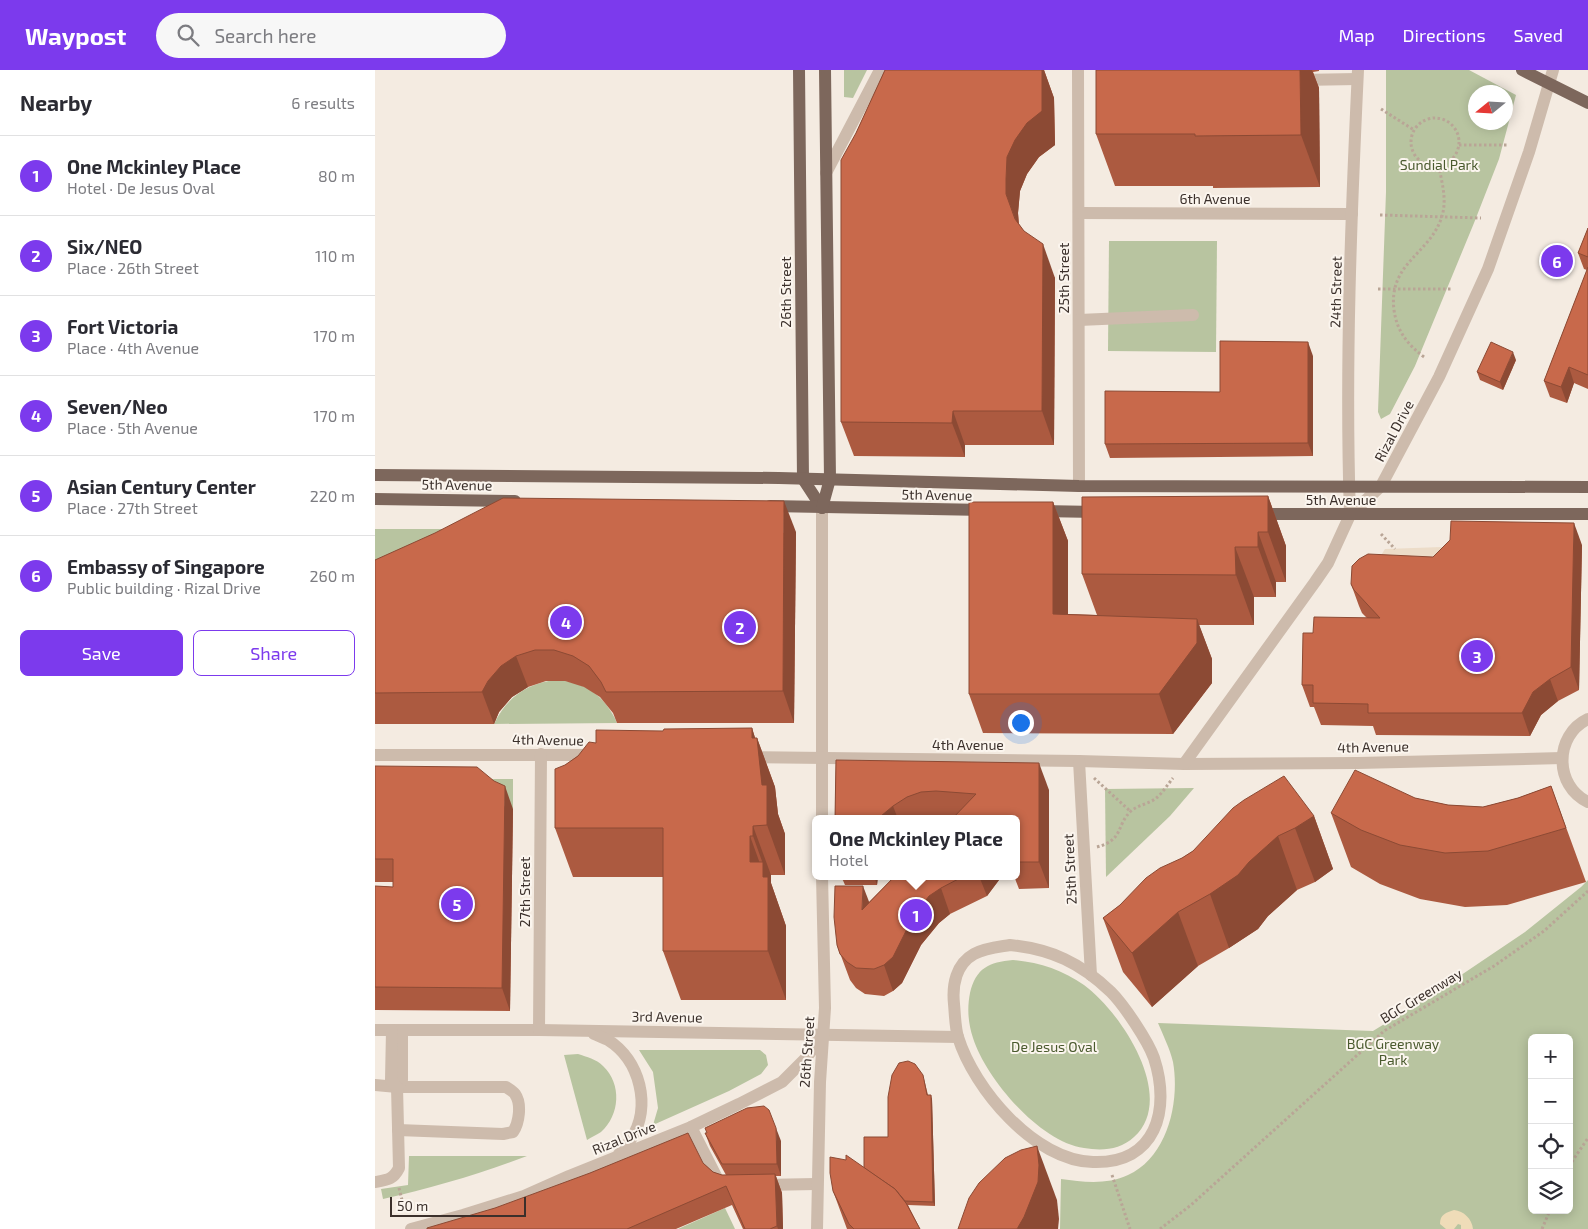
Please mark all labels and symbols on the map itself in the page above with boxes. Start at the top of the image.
north arrow [1468,85,1513,130]
park label: Sundial Park [1400,156,1478,173]
street label: 6th Avenue [1179,190,1251,207]
pin: 6 [1541,242,1573,280]
street label: 25th Street [1055,243,1072,313]
street label: 26th Street [777,256,794,328]
street label: 24th Street [1326,256,1345,328]
street label: Rizal Drive [1370,397,1417,464]
street label: 5th Avenue [422,475,492,494]
street label: 5th Avenue [902,485,972,504]
street label: 5th Avenue [1306,491,1376,508]
pin: 4 [550,603,582,641]
pin: 2 [724,608,756,646]
pin: 3 [1461,637,1493,675]
your location [1008,710,1034,736]
street label: 4th Avenue [512,730,584,749]
street label: 4th Avenue [932,736,1004,753]
street label: 4th Avenue [1337,737,1409,756]
street label: 25th Street [1059,833,1080,905]
street label: 27th Street [516,857,533,927]
pin: 5 [441,885,473,923]
pin: 1 [900,896,932,934]
street label: BGC Greenway [1377,964,1465,1027]
street label: 3rd Avenue [631,1007,703,1026]
street label: 26th Street [796,1016,817,1088]
park label: BGC Greenway Park [1347,1035,1440,1068]
park label: De Jesus Oval [1011,1038,1098,1055]
street label: Rizal Drive [590,1117,658,1158]
scale bar [390,1194,526,1217]

